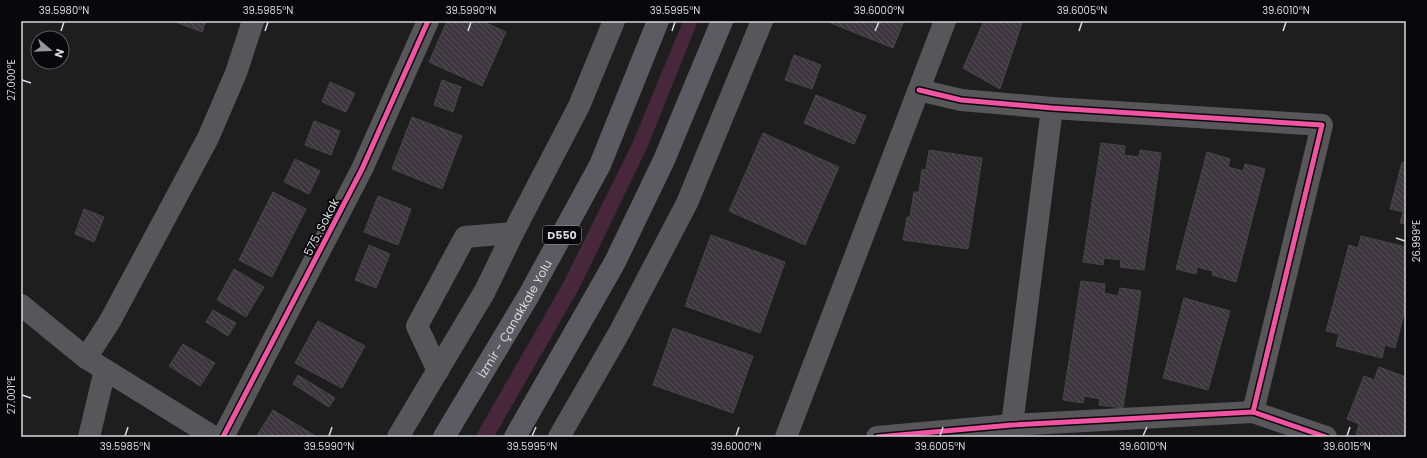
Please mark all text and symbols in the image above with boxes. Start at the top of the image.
text: 39.5980°N [39,3,89,18]
text: 39.5985°N [243,3,293,18]
text: 39.5990°N [446,3,496,18]
text: 39.5995°N [650,3,700,18]
text: 39.6000°N [854,3,904,18]
text: 39.6005°N [1057,3,1107,18]
text: 39.6010°N [1262,3,1310,18]
north arrow [30,30,70,70]
text: N [51,47,68,60]
text: 27.000°E [4,59,19,101]
street label: 575. Sokak [299,195,343,259]
text: 26.999°E [1409,220,1424,262]
road number: D550 [543,226,581,244]
street label: İzmir - Çanakkale Yolu [473,256,555,380]
text: 27.001°E [4,376,19,414]
text: 39.5985°N [100,439,150,454]
text: 39.5990°N [304,439,354,454]
text: 39.5995°N [507,439,557,454]
text: 39.6000°N [711,439,761,454]
text: 39.6005°N [915,439,965,454]
text: 39.6010°N [1119,439,1167,454]
text: 39.6015°N [1323,439,1371,454]

